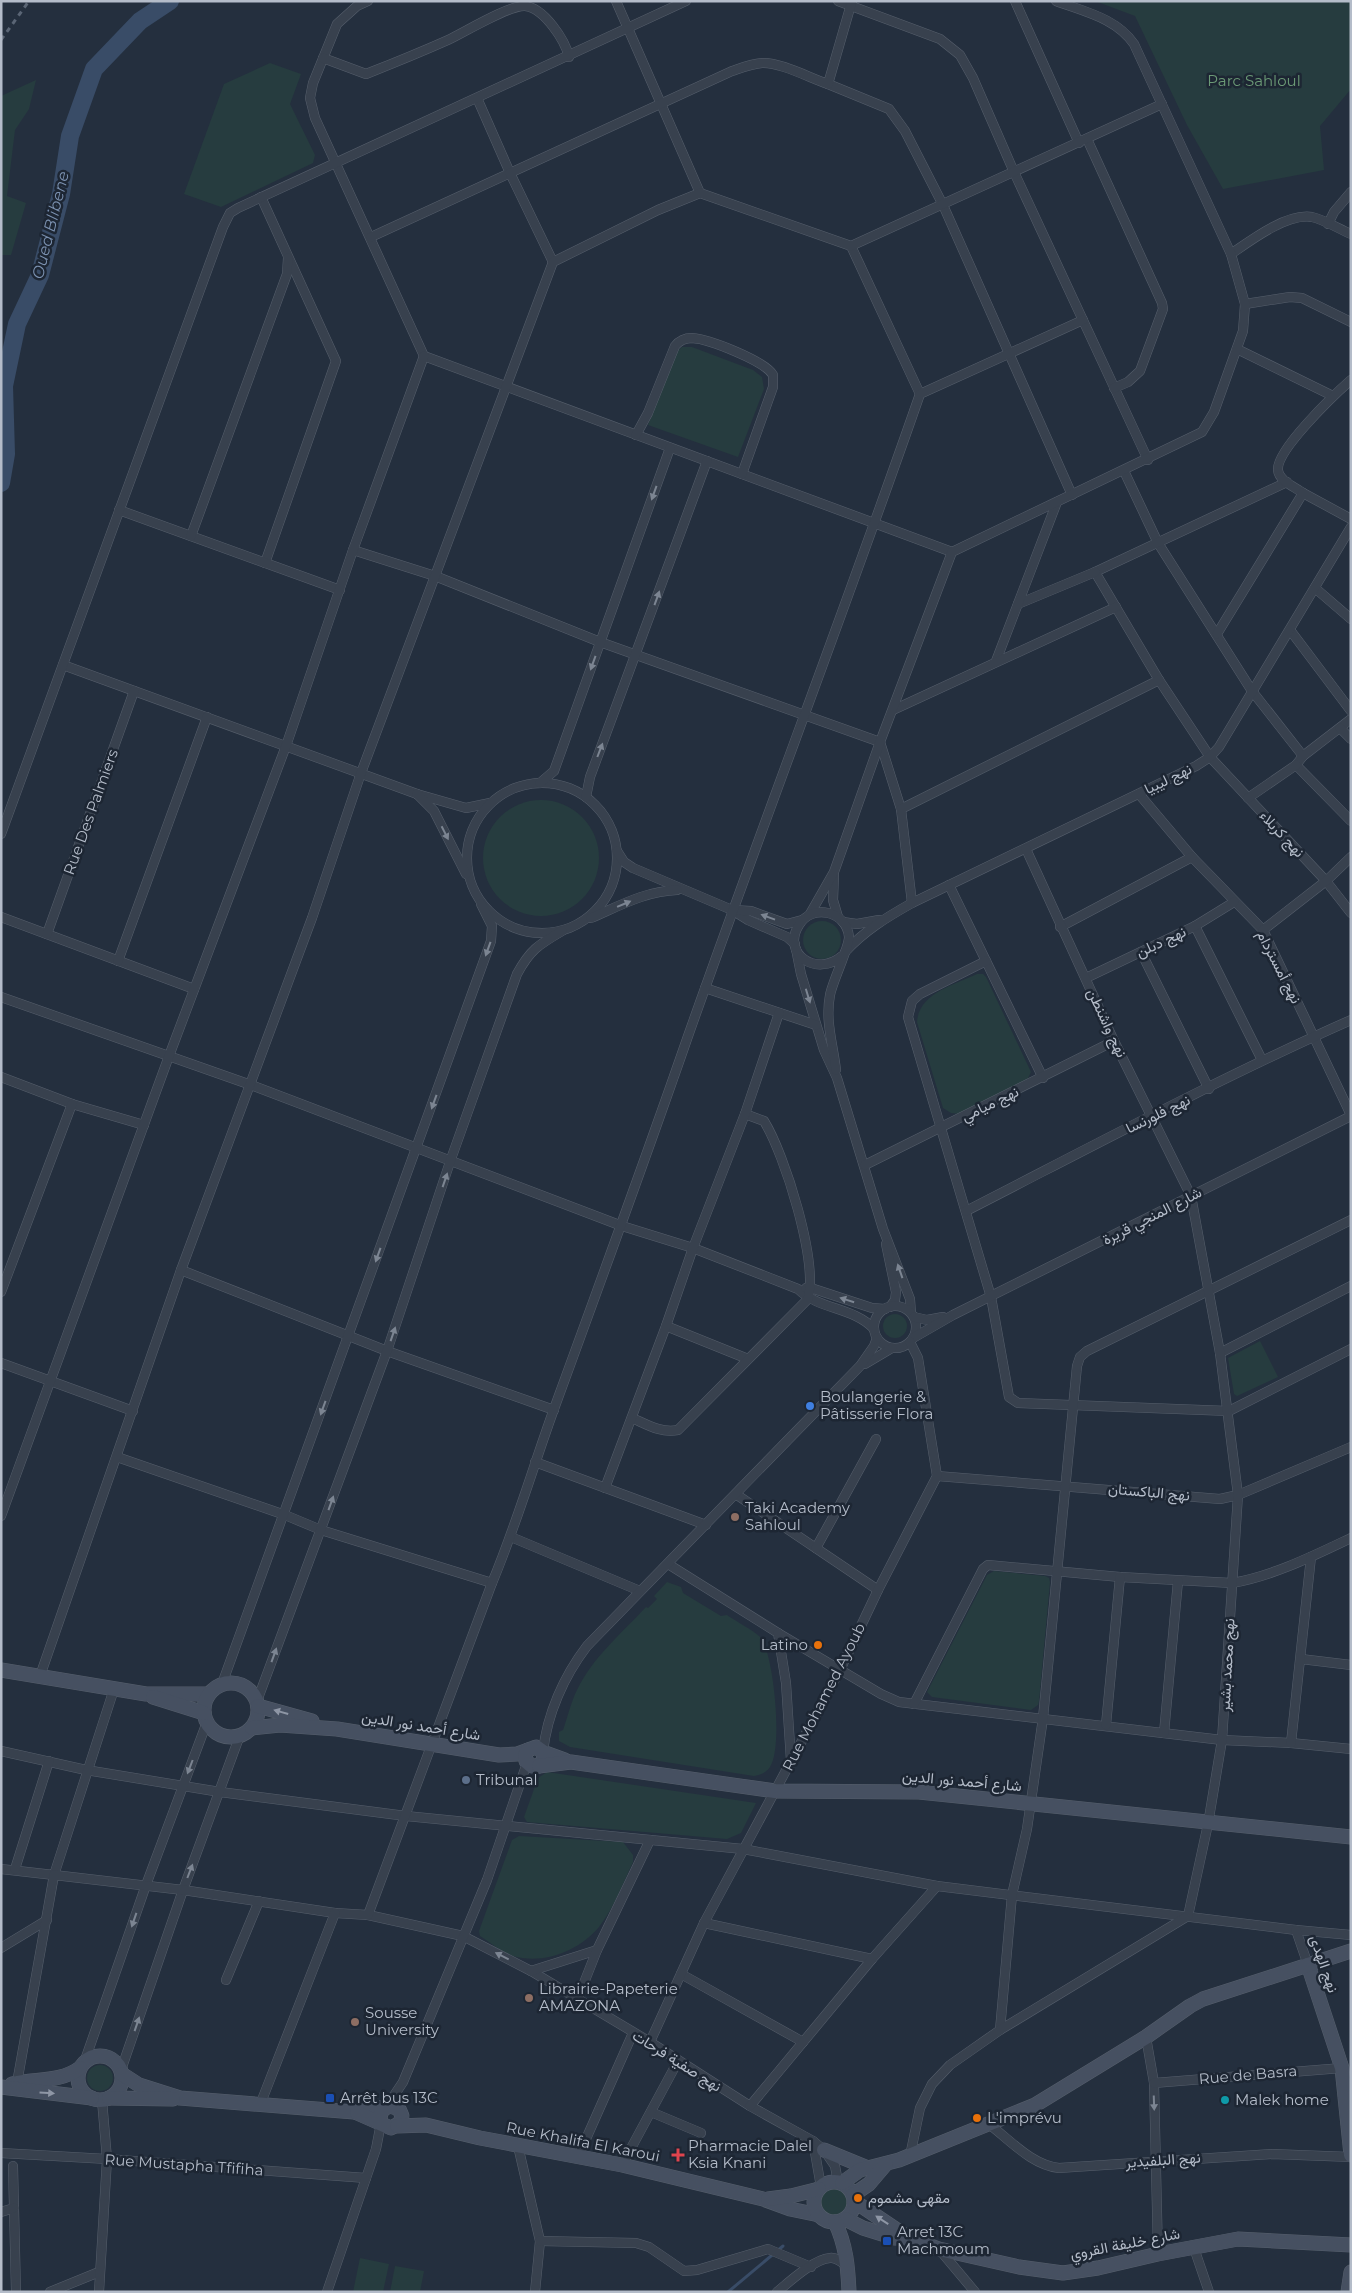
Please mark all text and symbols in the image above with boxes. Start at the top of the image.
park label: Parc Sahloul [1207,71,1301,90]
water label: Oued Blibene [28,169,73,281]
one-way arrow [650,486,657,501]
one-way arrow [653,590,661,605]
one-way arrow [589,656,597,671]
one-way arrow [597,743,604,758]
street label: Rue Des Palmiers [59,746,122,877]
street label: نهج ليبيا [1141,759,1195,800]
street label: نهج كربلاء [1254,806,1309,863]
one-way arrow [441,826,449,840]
one-way arrow [617,900,631,908]
one-way arrow [760,913,775,921]
street label: نهج دبلن [1133,922,1190,963]
street label: نهج أمستردام [1251,927,1306,1008]
one-way arrow [484,942,492,957]
street label: نهج واشنطن [1081,985,1132,1061]
one-way arrow [804,988,812,1003]
street label: نهج ميامي [958,1082,1023,1129]
street label: نهج فلورنسا [1122,1090,1194,1139]
one-way arrow [430,1095,437,1110]
one-way arrow [441,1172,449,1187]
street label: شارع المنجي قريرة [1099,1182,1207,1252]
one-way arrow [374,1248,382,1263]
one-way arrow [895,1263,903,1278]
one-way arrow [840,1296,855,1304]
one-way arrow [390,1326,397,1341]
place label: Boulangerie & Pâtisserie Flora [820,1387,933,1423]
marker: Boulangerie & Pâtisserie Flora [804,1400,816,1412]
one-way arrow [319,1401,327,1416]
street label: نهج الباكستان [1107,1478,1191,1507]
one-way arrow [327,1495,335,1510]
place label: Taki Academy Sahloul [745,1498,851,1534]
marker: Taki Academy Sahloul [729,1511,741,1523]
street label: نهج محمد بشير [1215,1618,1240,1713]
street label: Rue Mohamed Ayoub [778,1620,869,1774]
place label: Latino [761,1635,808,1654]
marker: Latino [812,1639,824,1651]
one-way arrow [270,1647,278,1662]
street label: شارع أحمد نور الدين [360,1707,482,1746]
one-way arrow [273,1708,288,1716]
one-way arrow [186,1760,194,1775]
street label: شارع أحمد نور الدين [901,1766,1023,1797]
place label: Tribunal [476,1770,538,1789]
marker: Tribunal [460,1774,472,1786]
one-way arrow [187,1863,194,1878]
one-way arrow [130,1912,137,1927]
street label: نهج الهدى [1304,1932,1343,1996]
one-way arrow [495,1952,509,1960]
place label: Librairie-Papeterie AMAZONA [539,1979,678,2015]
marker: Librairie-Papeterie AMAZONA [523,1992,535,2004]
place label: Sousse University [365,2003,440,2039]
one-way arrow [133,2016,141,2031]
marker: Sousse University [349,2016,361,2028]
street label: نهج صفية فرحات [628,2026,725,2097]
street label: Rue de Basra [1198,2061,1298,2088]
place label: Arrêt bus 13C [340,2088,438,2107]
one-way arrow [39,2089,55,2097]
place label: Malek home [1235,2090,1329,2109]
marker: Arrêt bus 13C [324,2092,336,2104]
marker: Malek home [1219,2094,1231,2106]
one-way arrow [1151,2095,1159,2111]
place label: L'imprévu [987,2108,1062,2127]
marker: L'imprévu [971,2112,983,2124]
street label: Rue Khalifa El Karoui [505,2117,661,2166]
place label: Pharmacie Dalel Ksia Knani [688,2136,812,2172]
street label: نهج البلفيدير [1124,2147,1201,2174]
street label: Rue Mustapha Tfifiha [104,2149,264,2180]
marker: Pharmacie Dalel Ksia Knani [672,2149,684,2161]
place label: مقهى مشموم [868,2188,950,2208]
marker: مقهى مشموم [852,2192,864,2204]
one-way arrow [875,2215,888,2225]
place label: Arret 13C Machmoum [897,2222,990,2258]
street label: شارع خليفة القروي [1068,2224,1182,2267]
marker: Arret 13C Machmoum [881,2235,893,2247]

